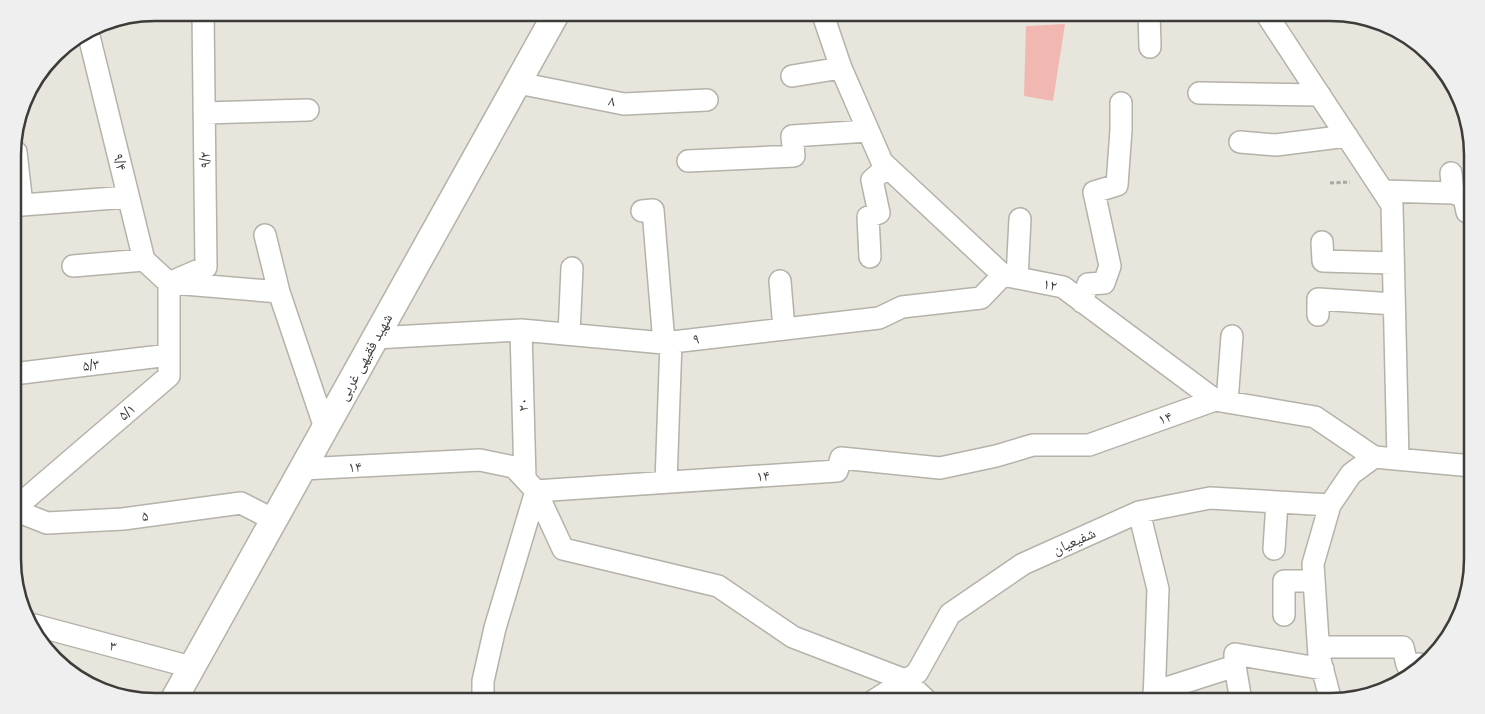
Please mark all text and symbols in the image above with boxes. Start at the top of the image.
street label: ۸ [607,90,618,112]
street label: ۹/۴ [108,151,133,173]
street label: ۹/۲ [194,151,215,169]
street label: ۱۲ [1041,273,1059,296]
street label: شهید فقیهی غربی [332,309,397,404]
street label: ۹ [691,328,701,349]
street label: ۵/۳ [81,353,101,376]
street label: ۵/۱ [113,398,140,425]
street label: ۲۰ [512,398,533,412]
street label: ۱۴ [1155,405,1175,430]
street label: ۱۴ [348,456,363,477]
street label: ۱۴ [756,465,771,486]
street label: ۵ [140,505,150,526]
street label: شفیعیان [1049,522,1099,559]
street label: ۳ [107,635,119,657]

